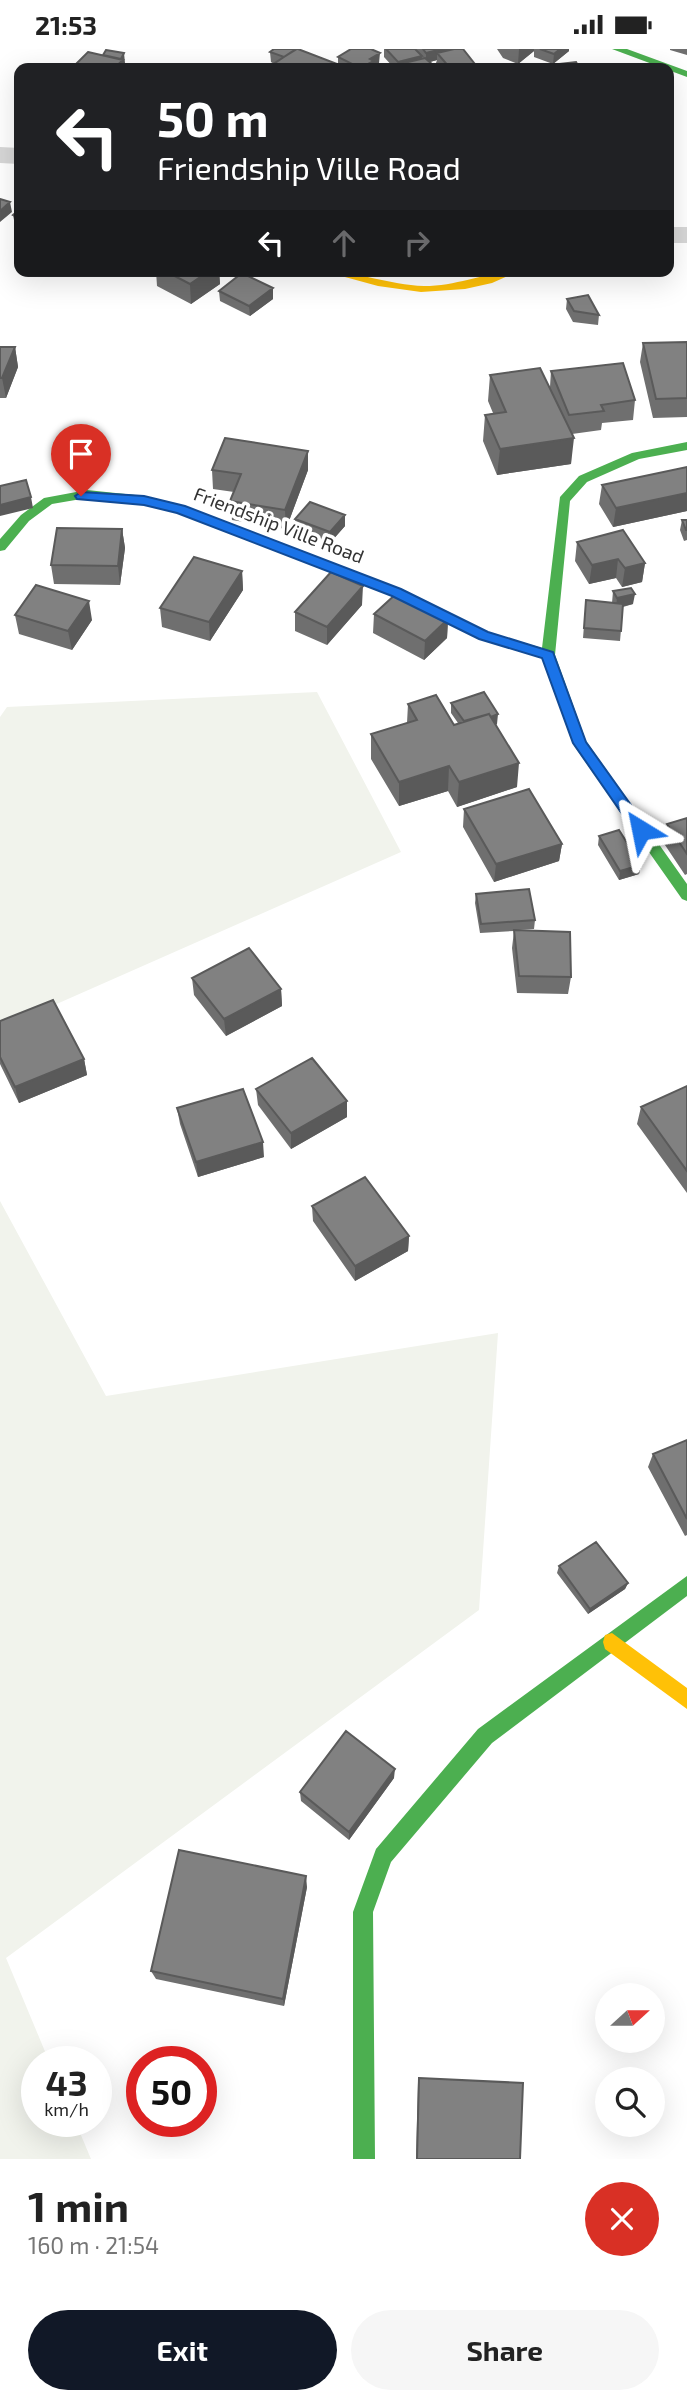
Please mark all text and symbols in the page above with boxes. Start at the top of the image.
text: 21:53 [35,9,97,40]
text: 50 m [157,88,269,147]
icon: left [42,91,133,182]
text: Friendship Ville Road [157,148,461,186]
icon: left [252,224,290,262]
icon: ahead [325,224,363,262]
icon: right [398,224,436,262]
pin [51,424,111,496]
icon: arrive [62,435,100,473]
street label: Friendship Ville Road [191,481,367,568]
position arrow [604,793,678,867]
north arrow [595,1983,665,2053]
map controls [595,1983,665,2137]
speed limit sign: 50 [126,2046,217,2137]
text: 43 [45,2061,88,2103]
button: search [595,2067,665,2137]
text: km/h [44,2098,89,2120]
text: 1 min [28,2180,129,2230]
button: close [585,2182,659,2256]
text: 160 m · 21:54 [28,2231,159,2259]
button: Exit [28,2310,337,2390]
button: Share [351,2310,659,2390]

